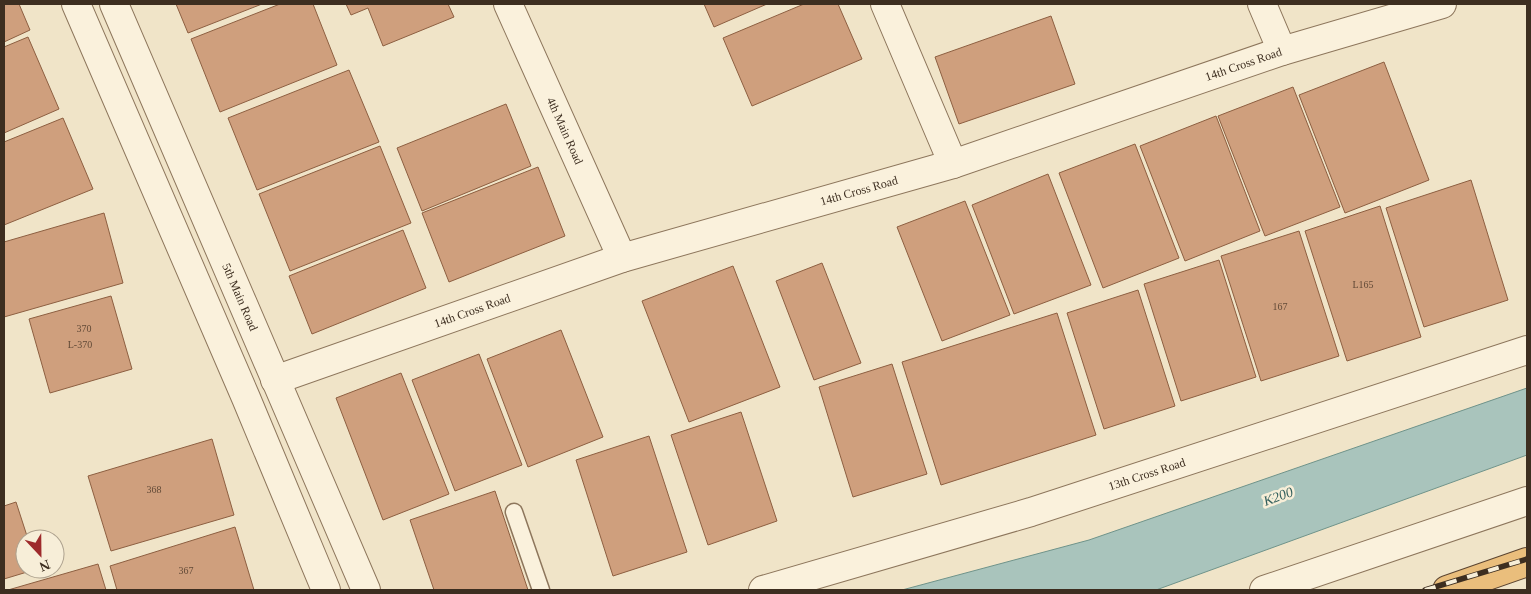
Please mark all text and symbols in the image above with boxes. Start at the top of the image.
street label: 14th Cross Road [1203,45,1284,84]
street label: 4th Main Road [544,95,586,167]
street label: 14th Cross Road [818,173,899,208]
street label: 5th Main Road [219,261,261,333]
house number: L165 [1352,279,1374,290]
street label: 14th Cross Road [432,291,512,331]
house number: 167 [1273,301,1288,312]
house number: 370 [77,323,92,334]
house number: L-370 [68,339,92,350]
street label: 13th Cross Road [1107,455,1187,493]
house number: 368 [147,484,162,495]
water label: K200 [1260,484,1295,509]
north arrow [15,529,65,579]
text: N [37,557,52,574]
house number: 367 [179,565,194,576]

